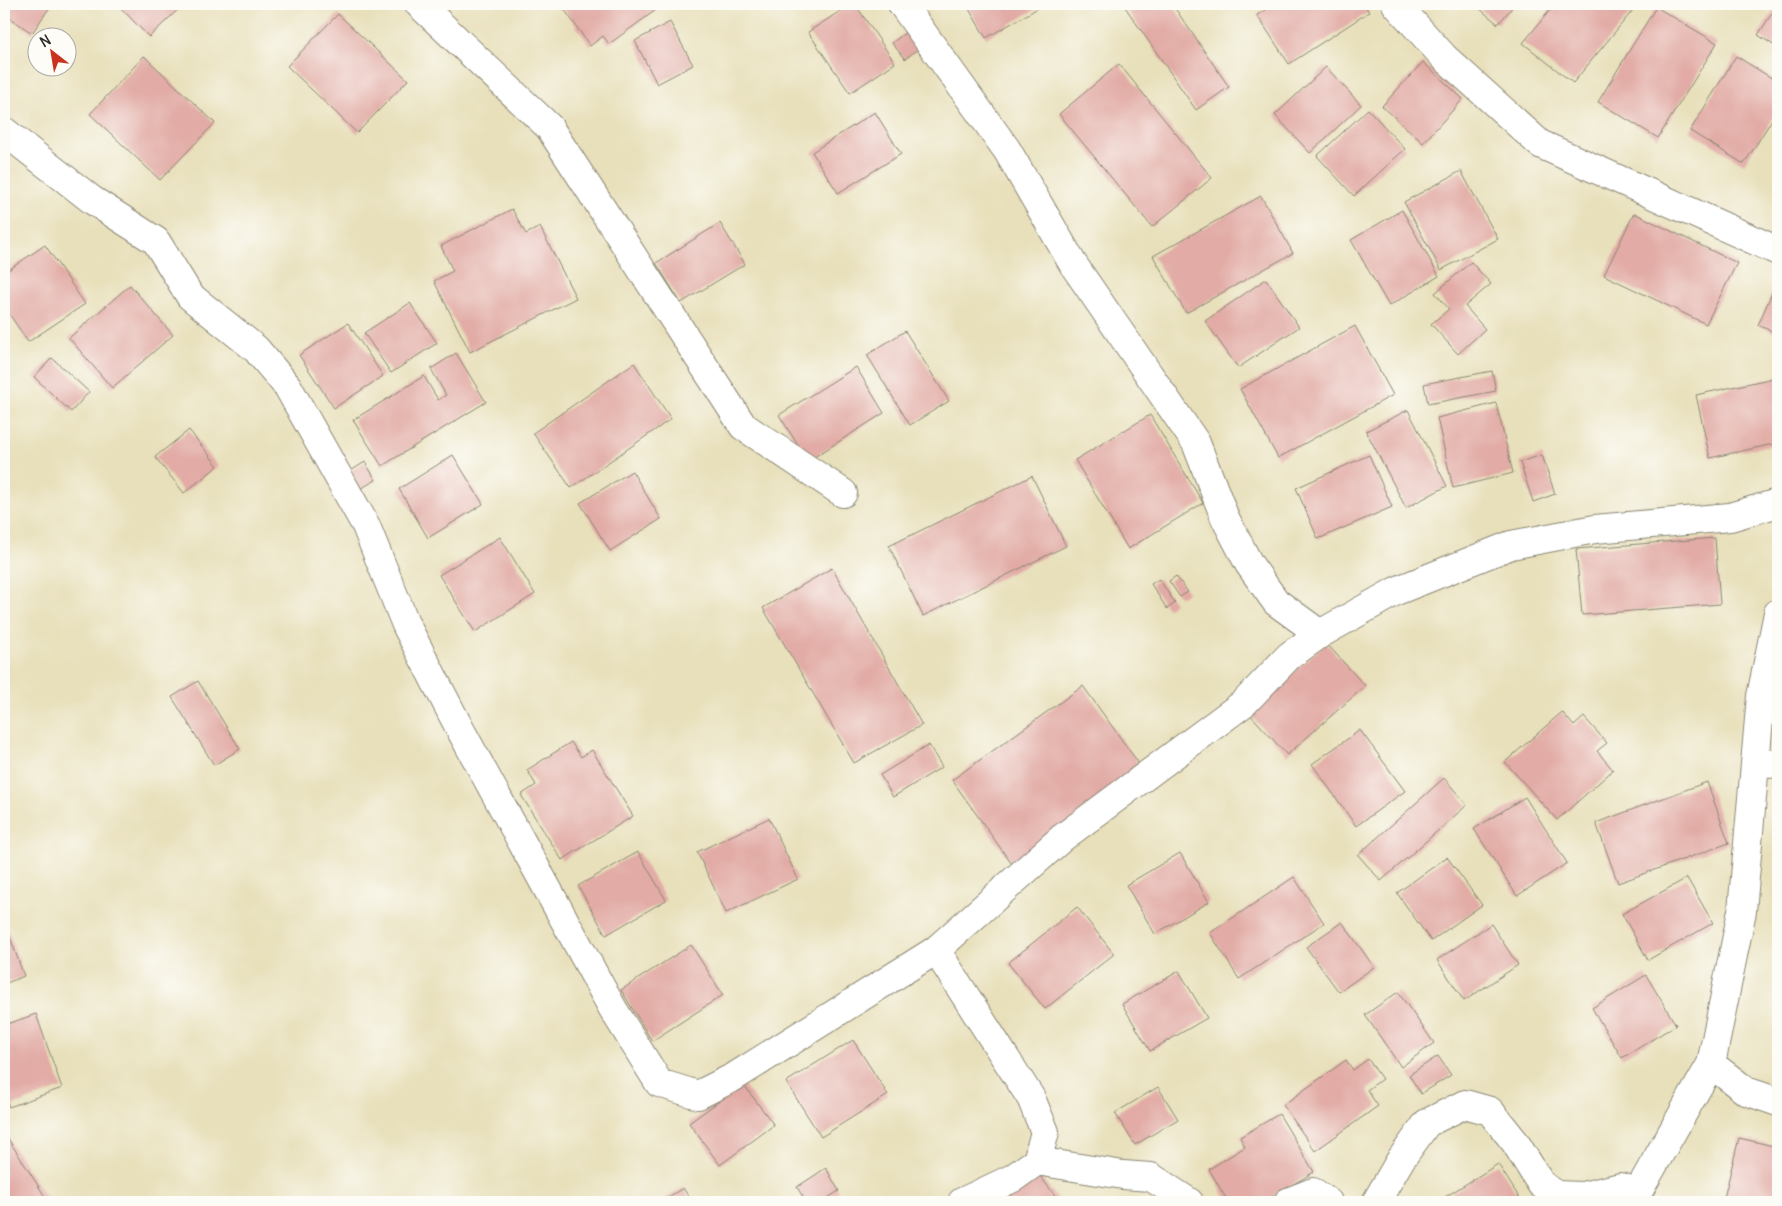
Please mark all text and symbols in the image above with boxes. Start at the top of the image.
north arrow [28,28,78,78]
text: N [37,31,54,51]

